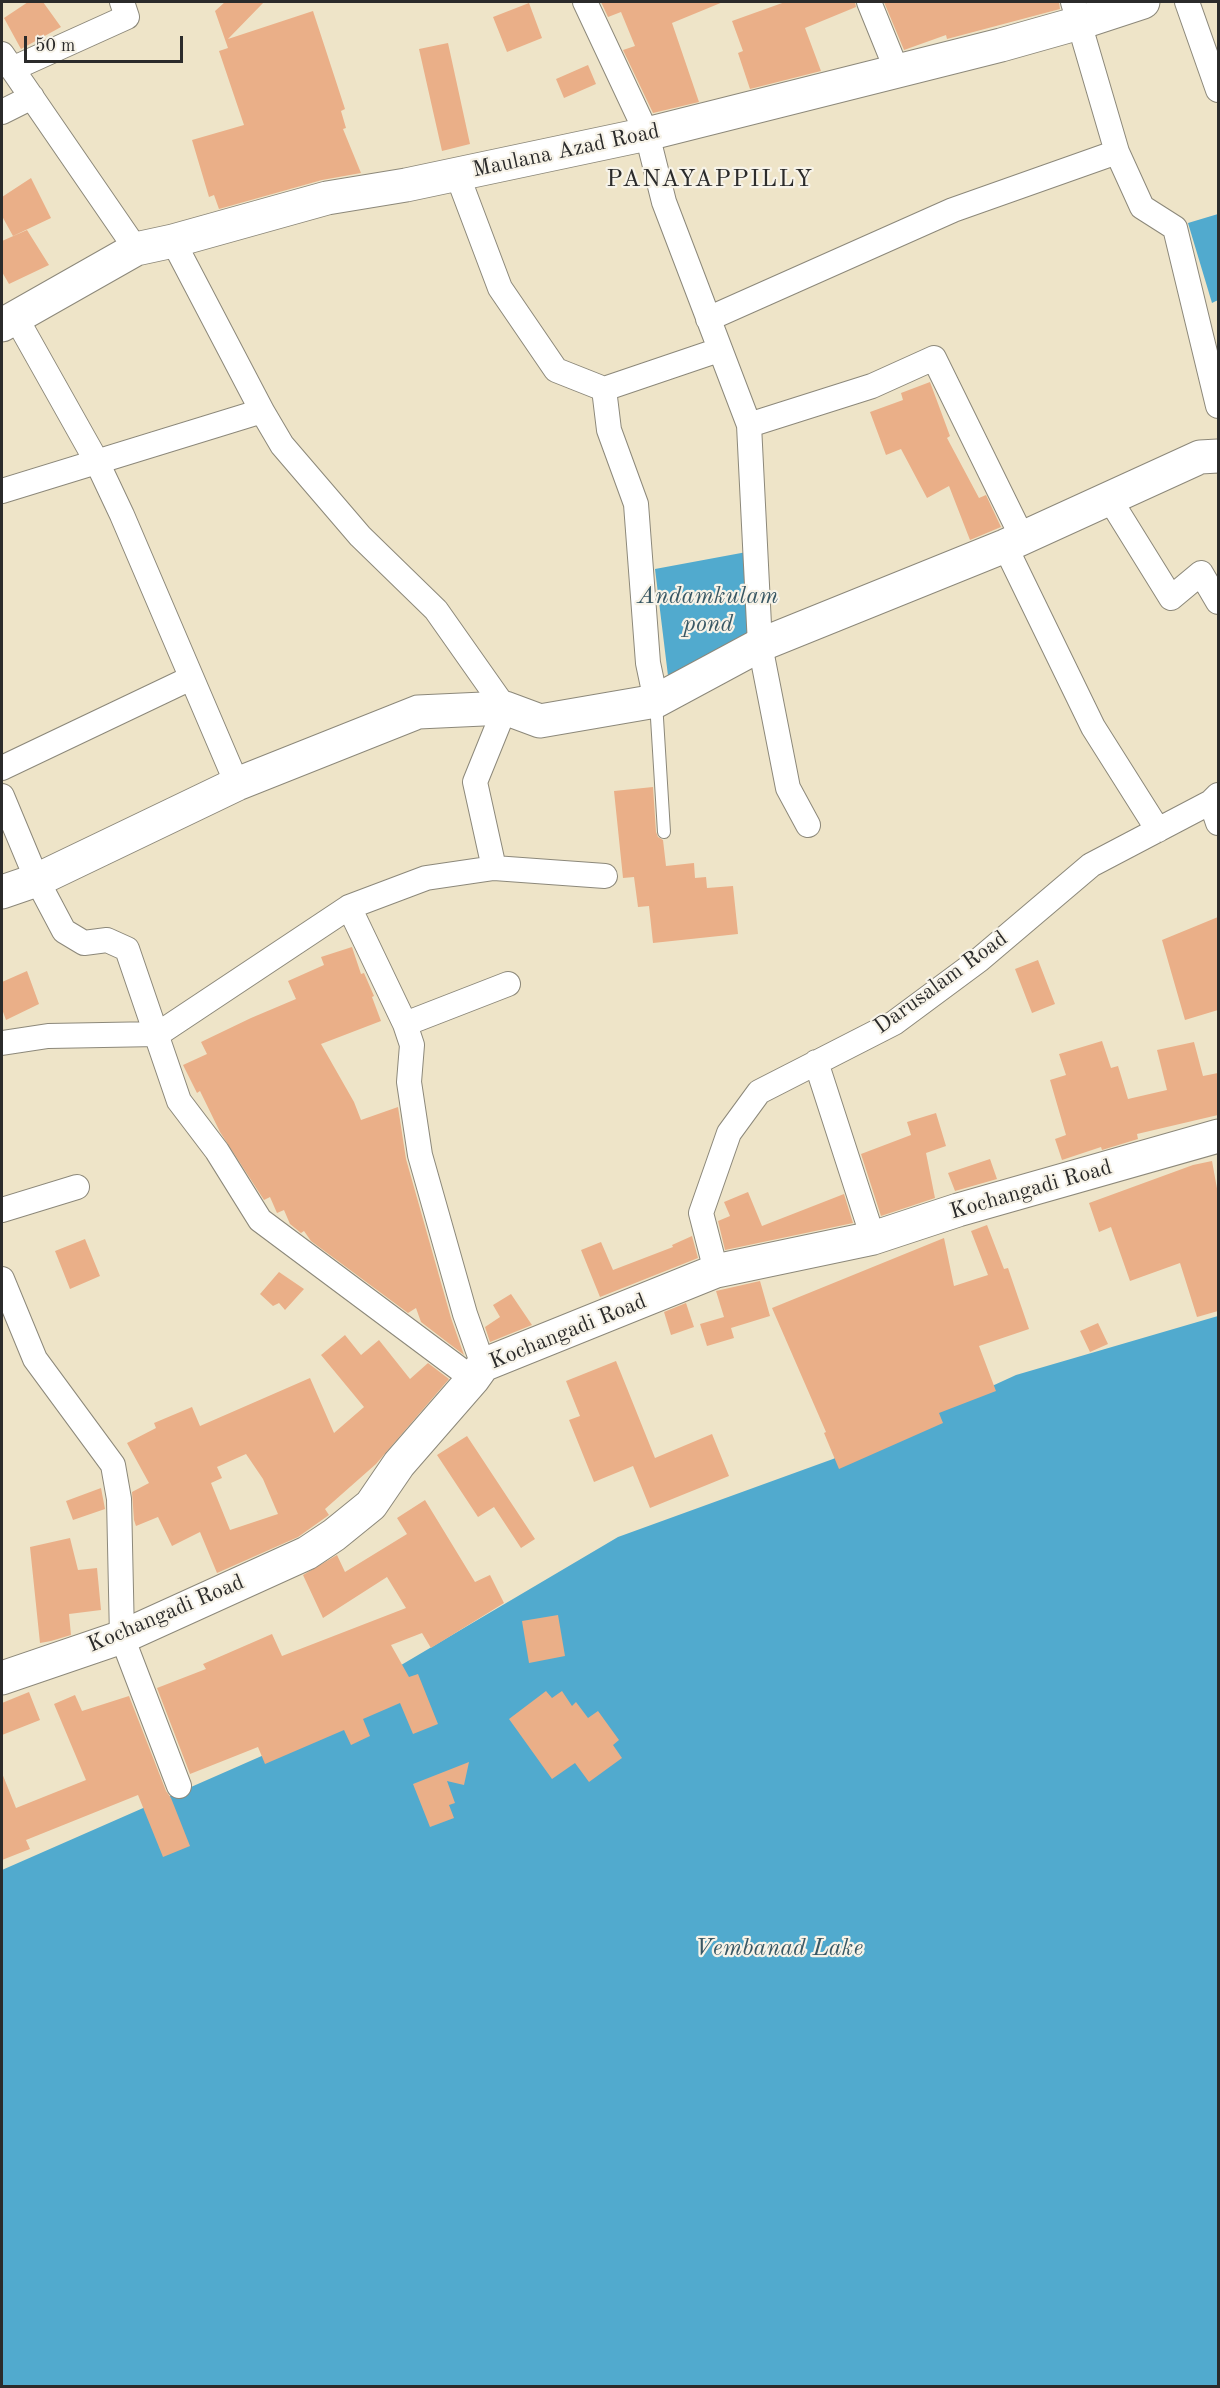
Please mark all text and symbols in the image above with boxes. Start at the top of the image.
scale bar [27,24,186,62]
text: 50 m [35,37,75,55]
street label: Maulana Azad Road [470,118,662,184]
district label: PANAYAPPILLY [606,166,814,194]
water label: Andamkulam pond [638,583,778,639]
street label: Darusalam Road [869,926,1013,1040]
street label: Kochangadi Road [947,1154,1115,1226]
street label: Kochangadi Road [486,1288,650,1376]
street label: Kochangadi Road [84,1569,248,1659]
water label: Vembanad Lake [695,1935,863,1963]

